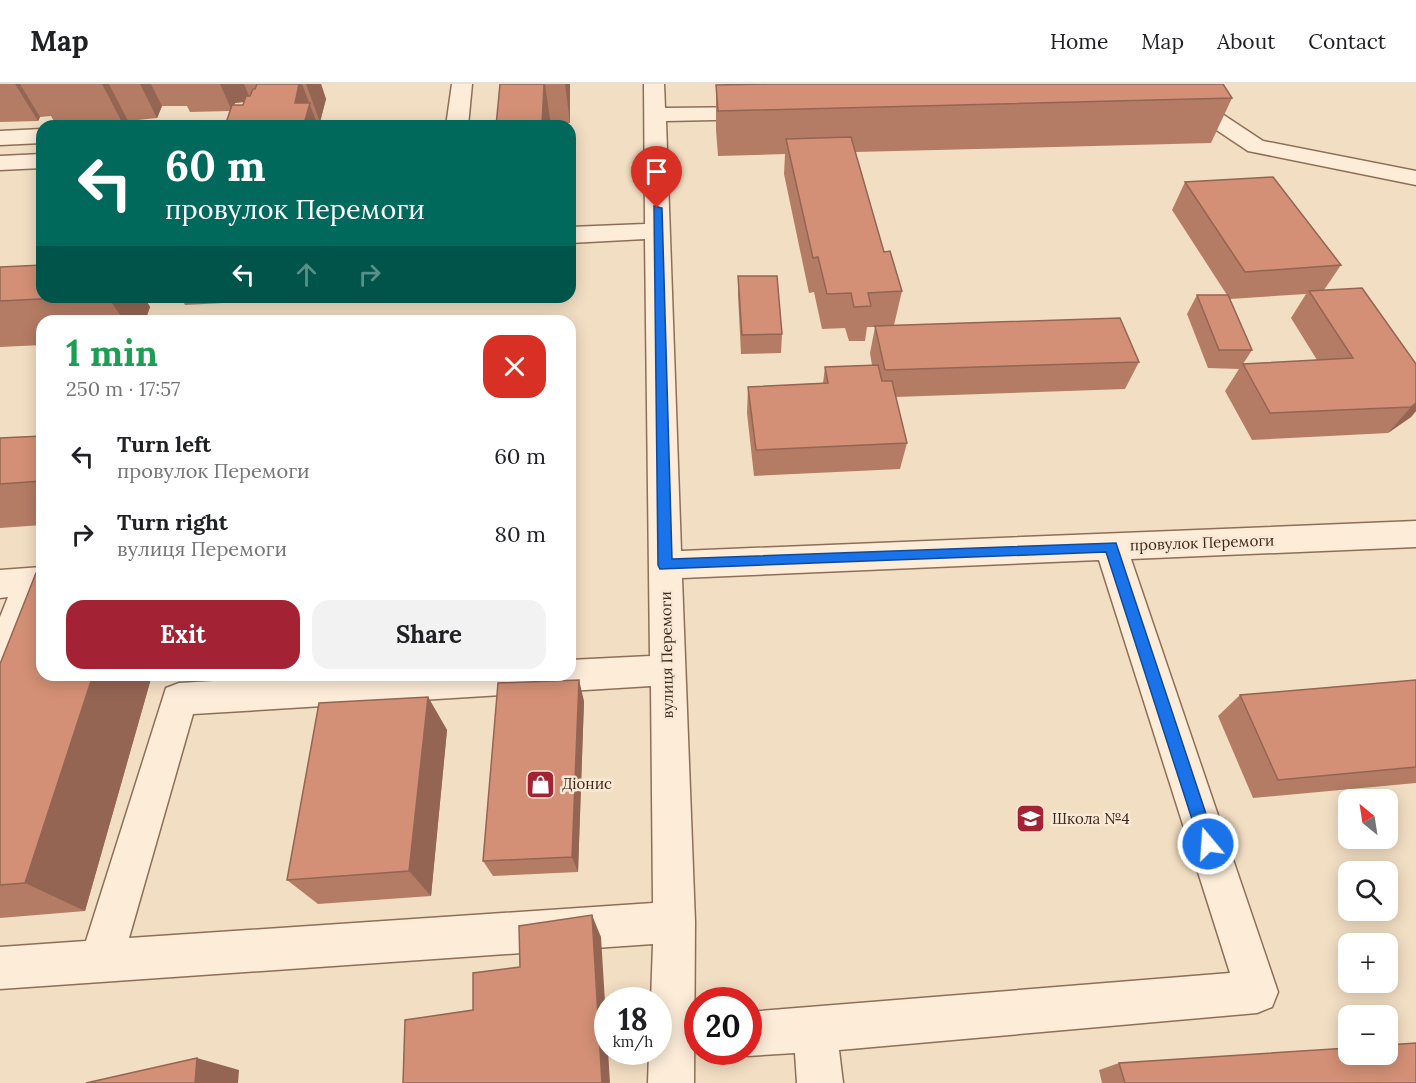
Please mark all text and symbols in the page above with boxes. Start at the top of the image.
text: Map [30,23,89,59]
text: Home [1050,28,1108,55]
text: Map [1141,28,1184,55]
text: About [1217,28,1275,55]
text: Contact [1308,28,1386,55]
text: 60 m [165,139,266,193]
icon: left [66,144,144,222]
pin [631,146,682,208]
icon: arrive [640,155,673,188]
text: провулок Перемоги [165,192,425,226]
icon: left [227,258,260,291]
icon: ahead [290,258,323,291]
icon: right [353,258,386,291]
text: 1 min [66,330,158,376]
button: close [483,335,546,398]
text: 250 m · 17:57 [66,376,180,401]
text: Turn left [117,430,211,458]
icon: left [66,440,99,473]
text: 60 m [494,442,546,470]
text: провулок Перемоги [117,458,310,483]
text: Turn right [117,508,228,536]
icon: right [66,518,99,551]
text: 80 m [495,520,546,548]
street label: провулок Перемоги [1129,530,1275,555]
text: вулиця Перемоги [117,536,287,561]
street label: вулиця Перемоги [656,591,677,719]
button: Exit [66,600,300,669]
button: Share [312,600,546,669]
shop icon: Діонис [525,768,557,800]
place label: Діонис [562,774,612,793]
north arrow [1338,789,1398,849]
map controls [1338,789,1398,1065]
school or university icon: Школа №4 [1015,803,1047,835]
place label: Школа №4 [1052,809,1130,828]
position arrow [1176,812,1240,876]
button: search [1338,861,1398,921]
button: + [1338,933,1398,993]
speed limit sign: 20 [684,987,762,1065]
text: 18 [618,1000,648,1038]
button: − [1338,1005,1398,1065]
text: km/h [613,1032,653,1051]

